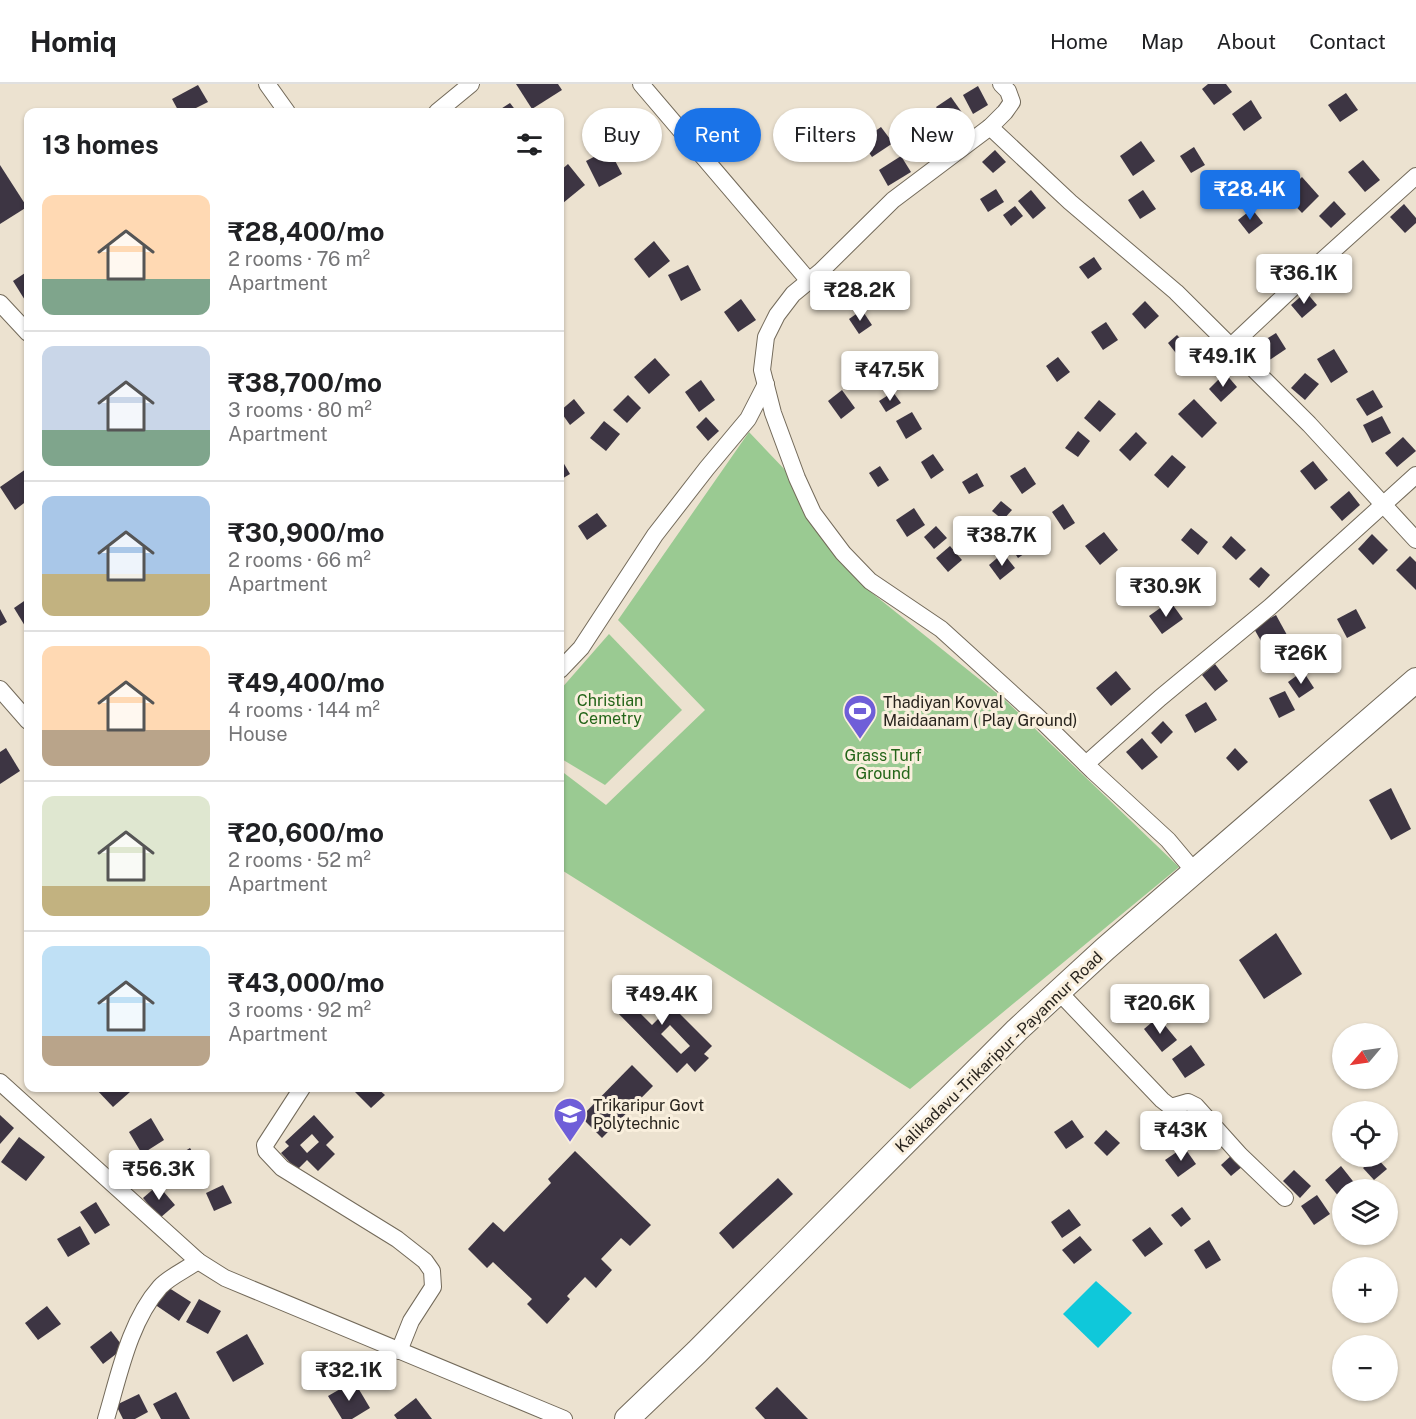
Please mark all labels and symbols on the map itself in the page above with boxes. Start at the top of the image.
pin: ₹28.4K [1201,170,1299,221]
pin: ₹36.1K [1255,254,1353,305]
pin: ₹28.2K [811,271,909,322]
pin: ₹49.1K [1174,337,1272,388]
pin: ₹47.5K [841,351,939,402]
pin: ₹38.7K [953,516,1051,567]
pin: ₹30.9K [1117,567,1215,618]
pin: ₹26K [1265,634,1337,685]
park label: Christian Cemetry [577,691,643,728]
sports icon: Thadiyan Kovval Maidaanam ( Play Ground) [842,693,878,740]
place label: Thadiyan Kovval Maidaanam ( Play Ground) [883,693,1078,730]
park label: Grass Turf Ground [844,746,922,783]
street label: Kalikadavu -Trikaripur - Payannur Road [891,948,1107,1156]
pin: ₹49.4K [613,975,711,1026]
pin: ₹20.6K [1111,984,1209,1035]
north arrow [1332,1023,1398,1089]
school or university icon: Trikaripur Govt Polytechnic [552,1096,588,1143]
place label: Trikaripur Govt Polytechnic [593,1096,704,1133]
pin: ₹43K [1145,1111,1217,1162]
pin: ₹56.3K [110,1150,208,1201]
pin: ₹32.1K [300,1351,398,1402]

